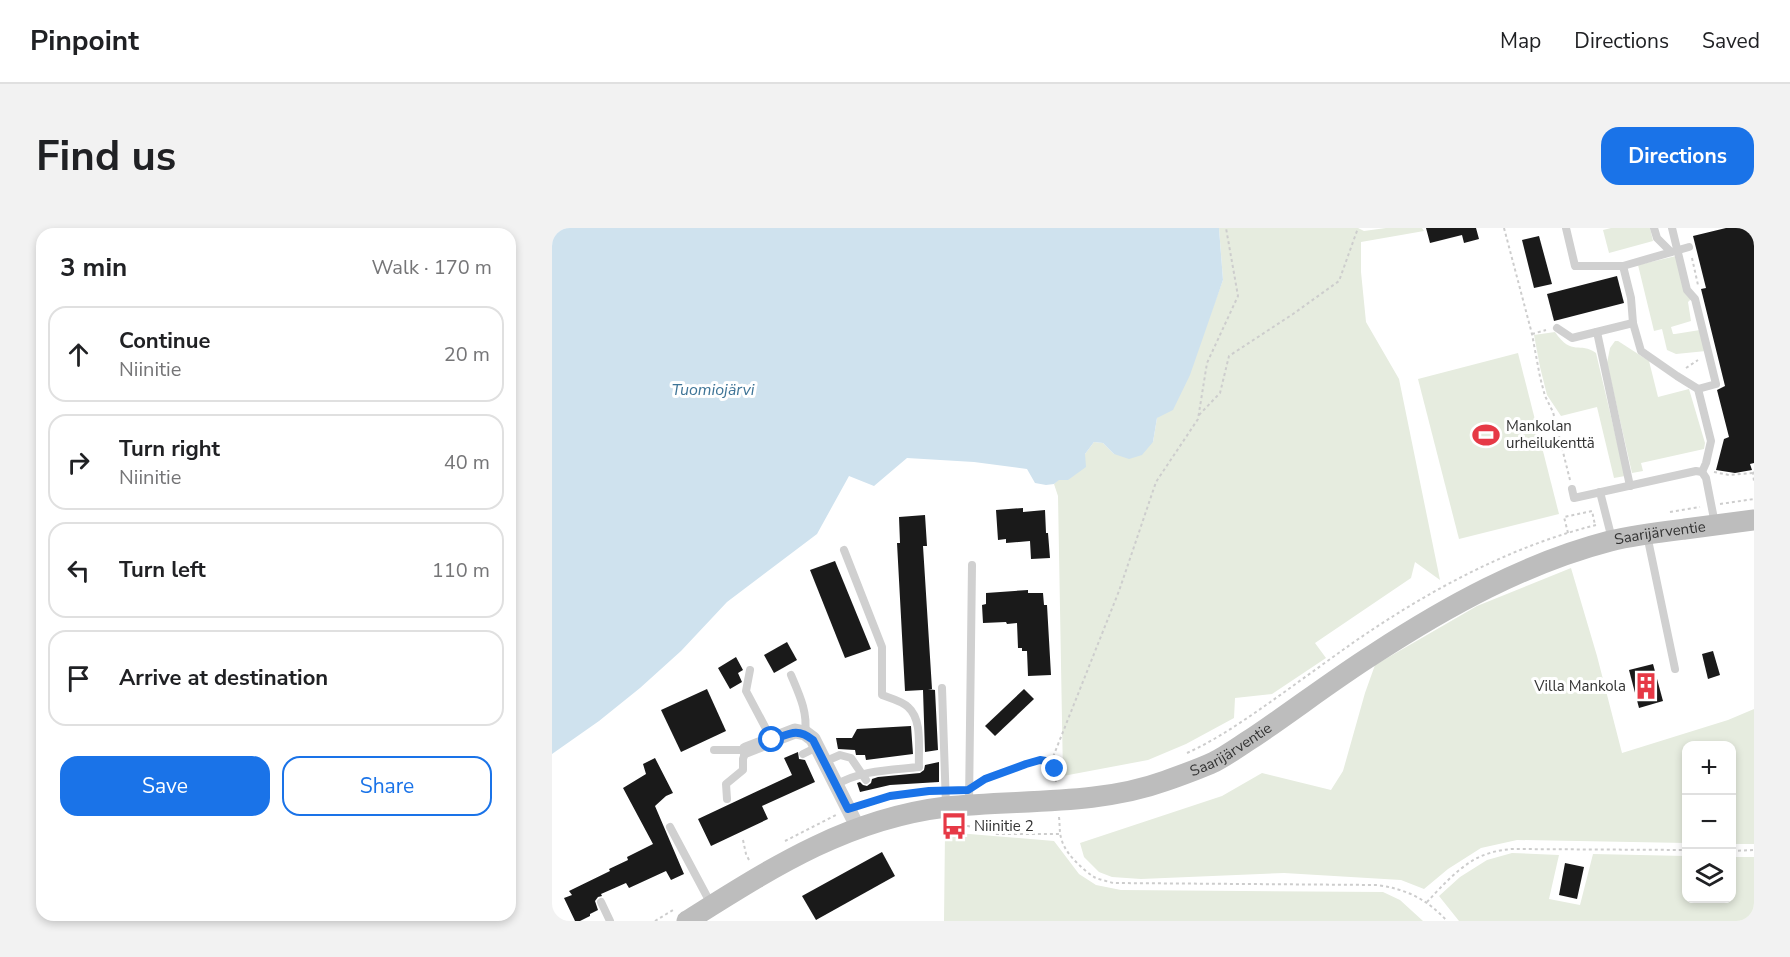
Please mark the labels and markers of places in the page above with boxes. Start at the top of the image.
place label: Mankolan urheilukenttä [1506,416,1595,453]
sports icon: Mankolan urheilukenttä [1471,420,1501,450]
building icon: Villa Mankola [1631,671,1661,701]
place label: Villa Mankola [1533,676,1626,696]
bus stop icon: Niinitie 2 [939,811,969,841]
place label: Niinitie 2 [974,816,1034,836]

